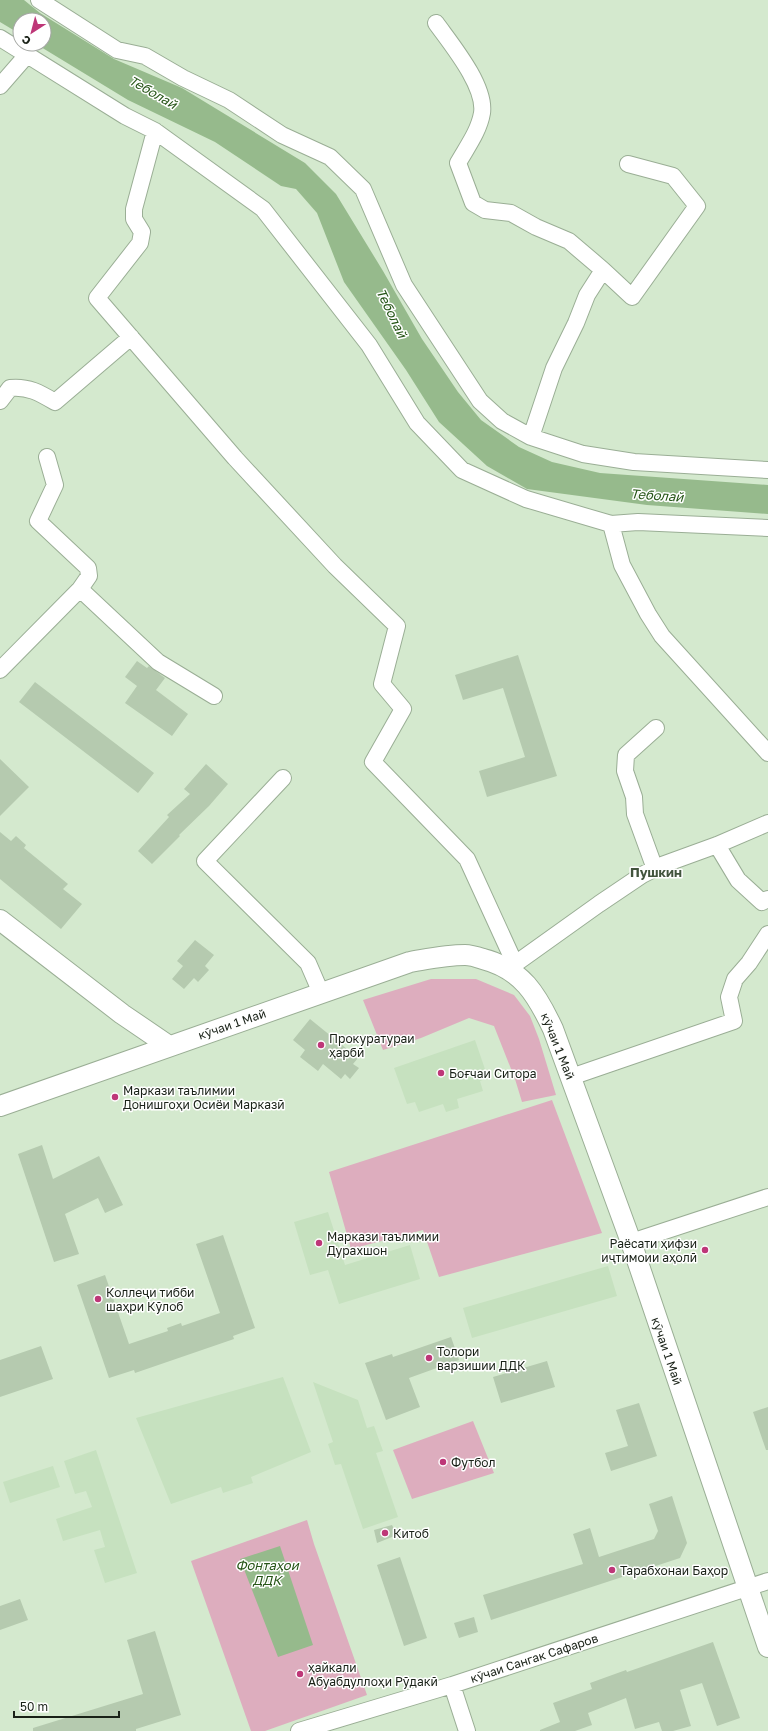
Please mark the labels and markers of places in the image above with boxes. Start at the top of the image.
place label: Прокуратураи ҳарбӣ [329,1031,415,1060]
marker: Прокуратураи ҳарбӣ [316,1040,326,1050]
place label: Боғчаи Ситора [449,1066,536,1081]
marker: Боғчаи Ситора [436,1068,446,1078]
place label: Маркази таълимии Донишгоҳи Осиёи Марказӣ [123,1083,285,1112]
marker: Маркази таълимии Донишгоҳи Осиёи Марказӣ [110,1092,120,1102]
place label: Маркази таълимии Дурахшон [327,1229,439,1258]
place label: Раёсати ҳифзи иҷтимоии аҳолӣ [601,1236,697,1265]
marker: Маркази таълимии Дурахшон [314,1238,324,1248]
marker: Раёсати ҳифзи иҷтимоии аҳолӣ [700,1245,710,1255]
place label: Коллеҷи тибби шаҳри Кӯлоб [106,1285,194,1314]
marker: Коллеҷи тибби шаҳри Кӯлоб [93,1294,103,1304]
place label: Толори варзишии ДДК [437,1344,526,1373]
marker: Толори варзишии ДДК [424,1353,434,1363]
place label: Футбол [451,1455,495,1470]
marker: Футбол [438,1457,448,1467]
place label: Китоб [393,1526,429,1541]
marker: Китоб [380,1528,390,1538]
place label: Тарабхонаи Баҳор [620,1563,728,1578]
marker: Тарабхонаи Баҳор [607,1565,617,1575]
place label: ҳайкали Абуабдуллоҳи Рӯдакӣ [308,1660,438,1689]
marker: ҳайкали Абуабдуллоҳи Рӯдакӣ [295,1669,305,1679]

